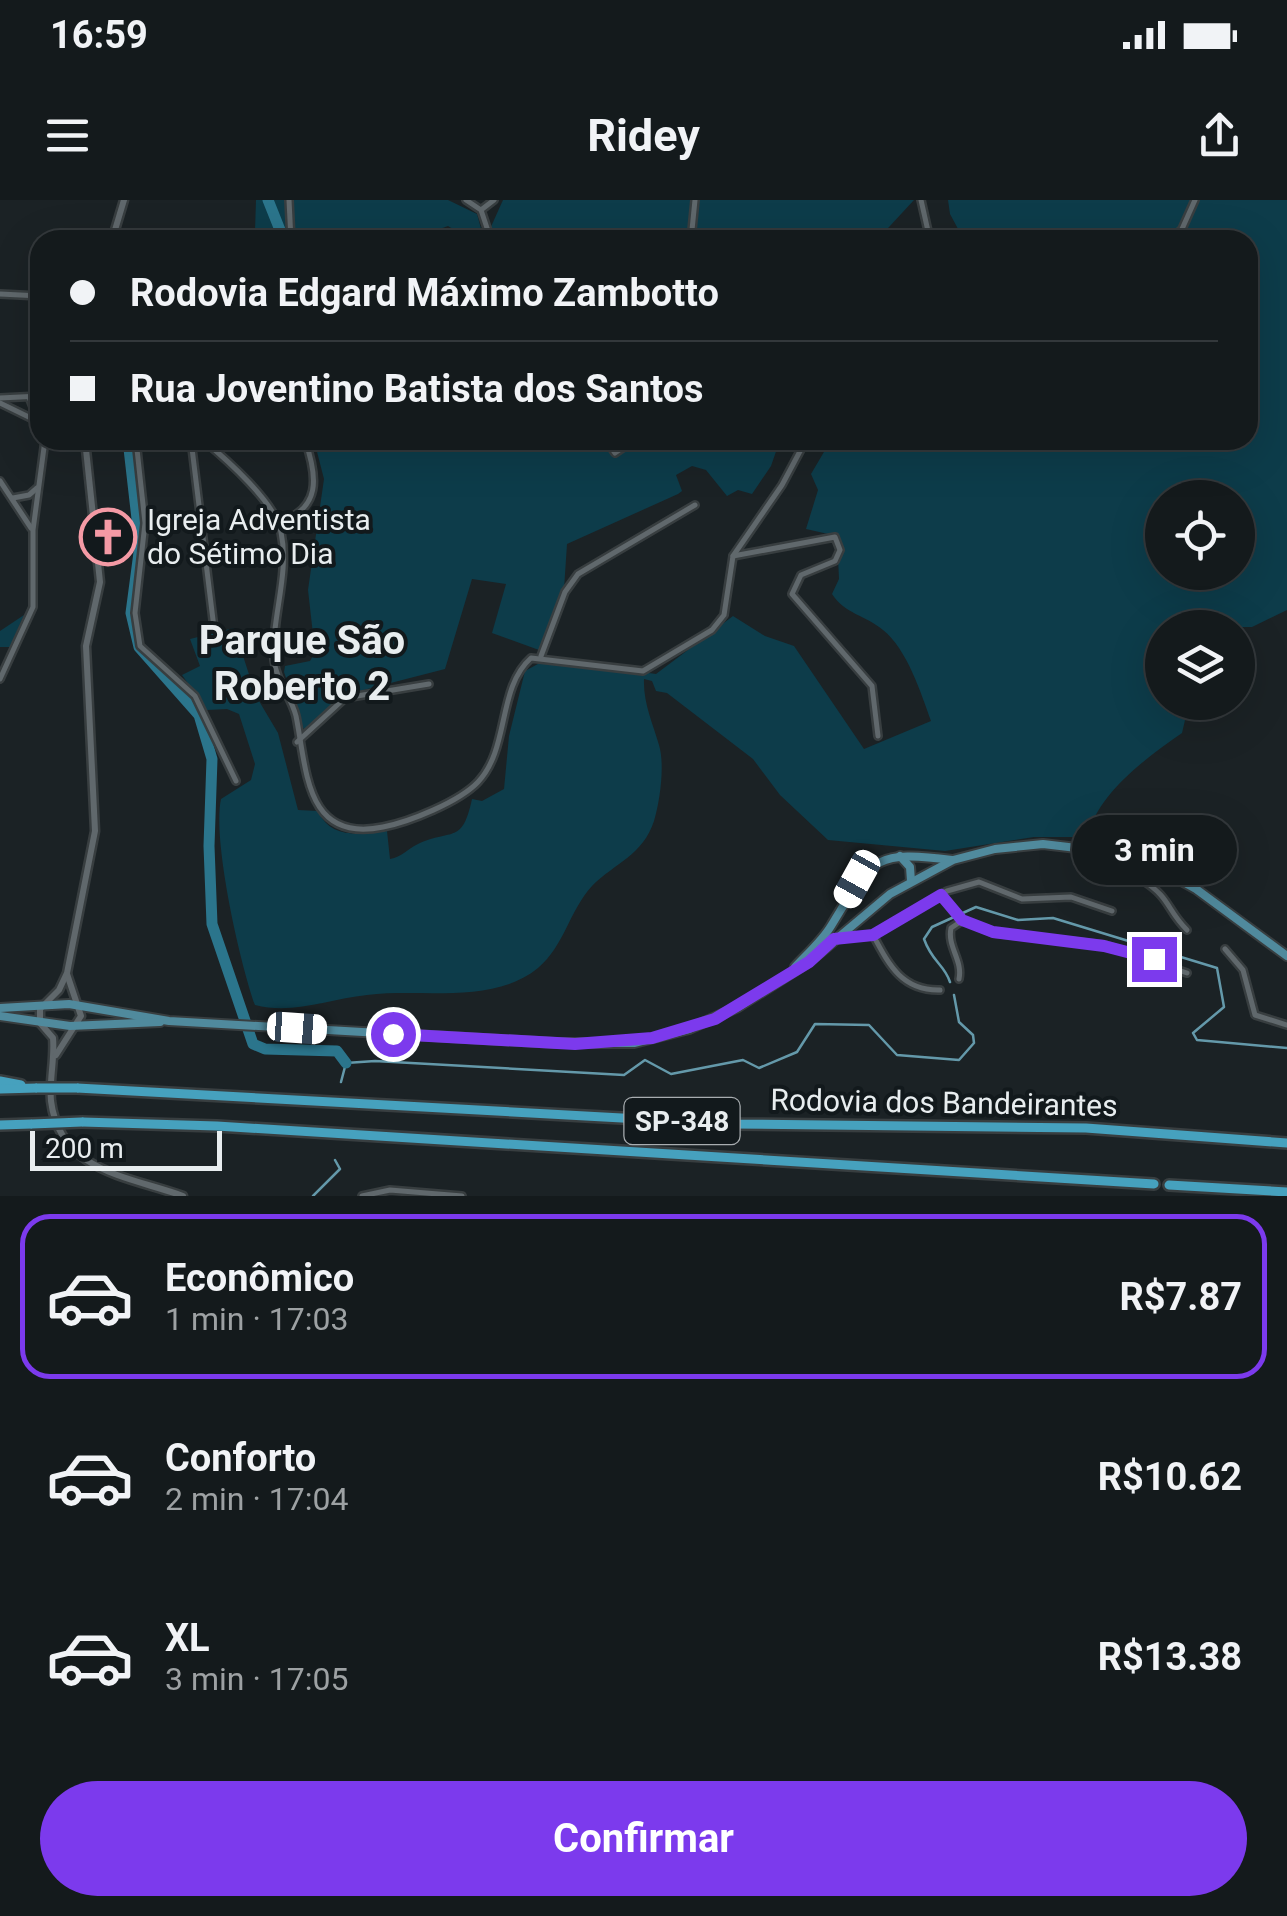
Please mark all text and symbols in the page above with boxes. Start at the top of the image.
text: 16:59 [50,13,148,57]
icon: menu [40,108,95,163]
icon: share [1192,108,1247,163]
text: Ridey [587,109,700,162]
text: Rodovia Edgard Máximo Zambotto [130,271,719,315]
text: Rua Joventino Batista dos Santos [130,367,704,411]
map controls [1145,480,1255,720]
button: locate [1145,480,1255,590]
place label: Igreja Adventista do Sétimo Dia [147,502,371,571]
church icon: Igreja Adventista do Sétimo Dia [78,507,138,567]
button: layers [1145,610,1255,720]
district label: Parque São Roberto 2 [199,617,405,710]
callout: 3 min [1072,814,1236,884]
text: 3 min [1114,831,1195,869]
car [829,845,885,913]
route end [1132,937,1177,982]
car [266,1011,328,1045]
route start [371,1012,416,1057]
street label: Rodovia dos Bandeirantes [770,1082,1118,1123]
road number: SP-348 [624,1098,740,1144]
scale bar [30,1126,222,1170]
text: 200 m [45,1132,124,1165]
icon: car [45,1252,135,1342]
text: Econômico [165,1256,354,1300]
text: R$7.87 [1119,1275,1242,1319]
text: 1 min · 17:03 [165,1300,348,1338]
icon: car [45,1432,135,1522]
text: Conforto [165,1436,316,1480]
text: R$10.62 [1098,1455,1242,1499]
text: 2 min · 17:04 [165,1480,348,1518]
icon: car [45,1612,135,1702]
text: XL [165,1616,210,1660]
text: R$13.38 [1098,1635,1242,1679]
text: 3 min · 17:05 [165,1660,348,1698]
button: Confirmar [40,1781,1247,1896]

